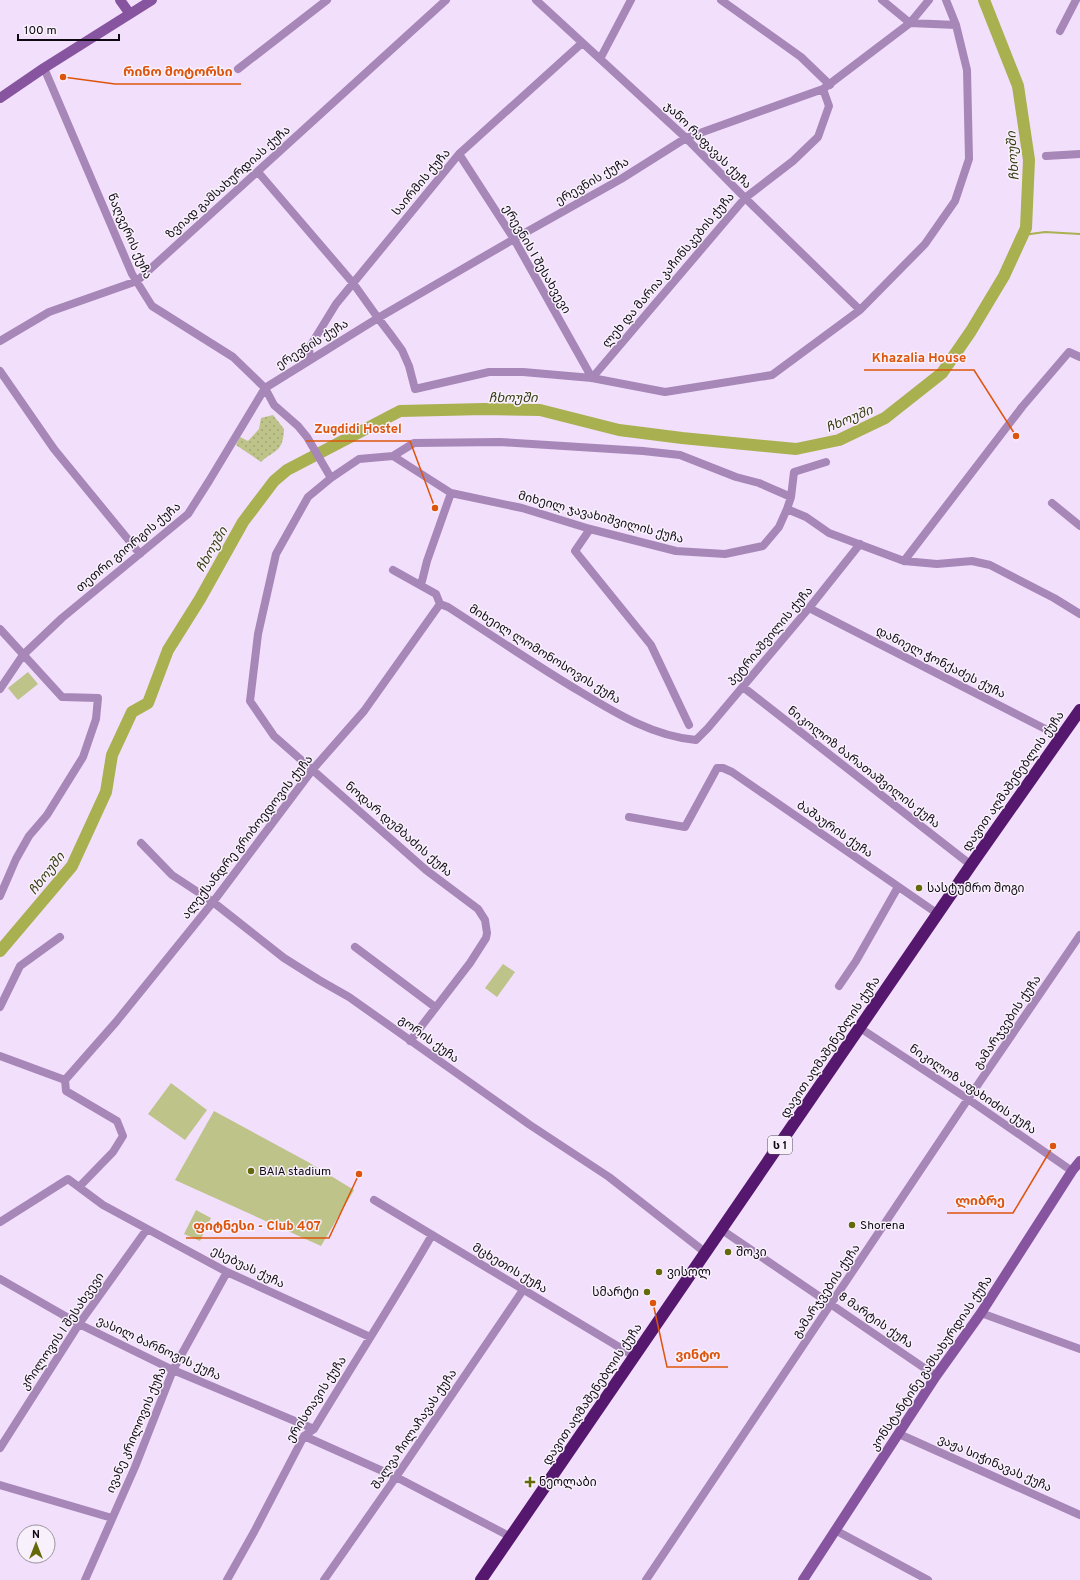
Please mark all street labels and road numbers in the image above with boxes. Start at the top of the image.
street label: ჯანო რაფავას ქუჩა [660,99,754,193]
street label: ზვიად გამსახურდიას ქუჩა [163,123,294,243]
street label: საირმის ქუჩა [389,146,454,219]
street label: ერევნის ქუჩა [553,154,632,209]
street label: ლეხ და მარია კაჩინსკების ქუჩა [599,190,738,352]
street label: წაღვერის ქუჩა [103,191,155,282]
street label: ერევნის I შესახვევი [498,202,574,317]
street label: ერევნის ქუჩა [273,316,352,374]
street label: მიხეილ ჯავახიშვილის ქუჩა [516,488,685,548]
street label: თეთრი გიორგის ქუჩა [73,499,184,596]
street label: პეტრიაშვილის ქუჩა [725,584,817,690]
street label: მიხეილ ლომონოსოვის ქუჩა [465,601,623,708]
street label: დანიელ ჭონქაძეს ქუჩა [873,623,1008,703]
street label: ნიკოლოზ ბარათაშვილის ქუჩა [784,703,943,832]
street label: დავით აღმაშენებლის ქუჩა [959,708,1068,855]
street label: ალექსანდრე გრიბოედოვის ქუჩა [179,752,317,923]
street label: ნოდარ დუმბაძის ქუჩა [341,779,456,881]
street label: ბაშაურის ქუჩა [793,798,876,862]
street label: გამარჯვების ქუჩა [970,972,1045,1073]
street label: დავით აღმაშენებლის ქუჩა [777,974,884,1122]
street label: გორის ქუჩა [395,1012,462,1067]
street label: ნიკილოზ აფახიძის ქუჩა [906,1041,1039,1138]
road number: ს 1 [768,1136,792,1154]
street label: მცხეთის ქუჩა [469,1240,550,1298]
street label: გამარჯვების ქუჩა [789,1241,864,1342]
street label: ესებუას ქუჩა [208,1243,287,1293]
street label: კრილოვის I შესახვევი [17,1270,108,1394]
street label: კონსტანტინე გამსახურდიას ქუჩა [867,1273,997,1454]
street label: 8 მარტის ქუჩა [835,1289,916,1353]
street label: ვასილ ბარნოვის ქუჩა [94,1313,223,1385]
street label: დავით აღმაშენებლის ქუჩა [539,1321,646,1469]
street label: ერისთავის ქუჩა [283,1353,351,1446]
street label: ივანე კრილოვის ქუჩა [103,1365,171,1496]
street label: შალვა ჩილაჩავას ქუჩა [369,1366,461,1493]
street label: ვაჟა სიჭინავას ქუჩა [935,1432,1054,1496]

